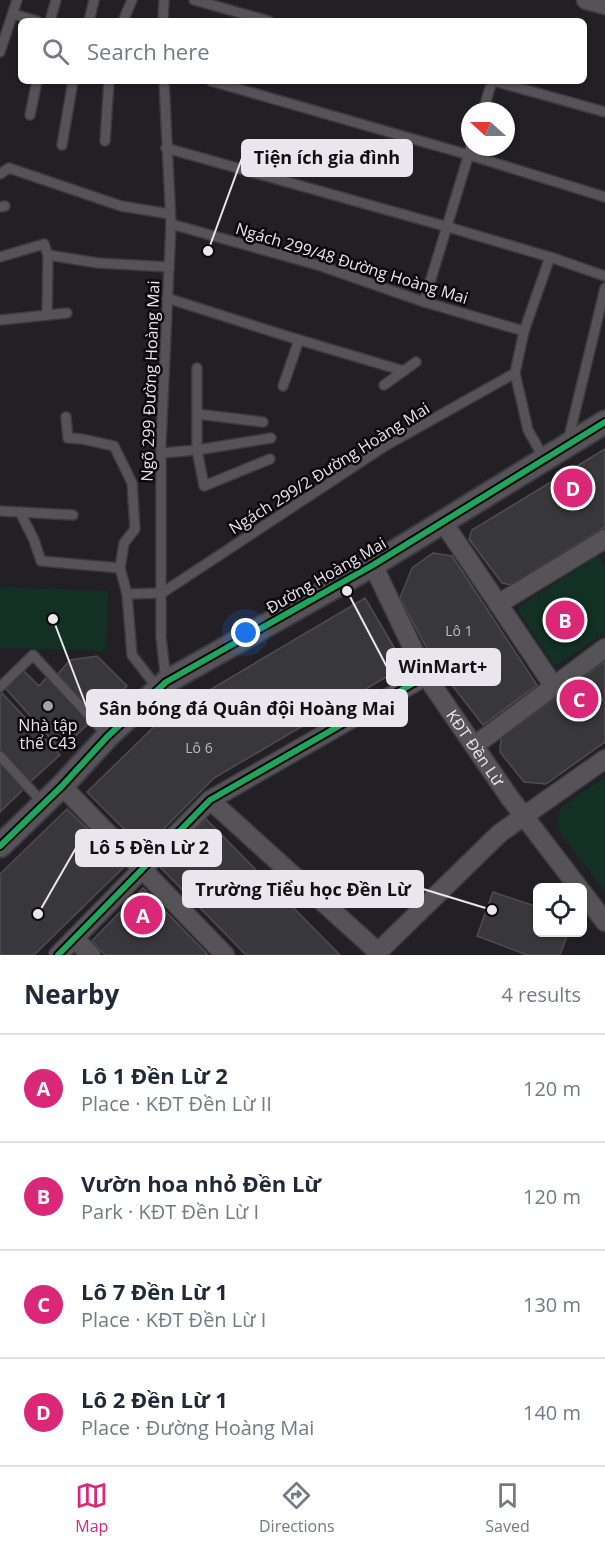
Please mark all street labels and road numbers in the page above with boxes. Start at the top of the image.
street label: Ngách 299/48 Đường Hoàng Mai [233,217,471,309]
street label: Ngõ 299 Đường Hoàng Mai [135,280,165,482]
street label: Ngách 299/2 Đường Hoàng Mai [224,397,434,539]
street label: Đường Hoàng Mai [262,532,390,618]
street label: KĐT Đền Lừ [441,705,510,791]

